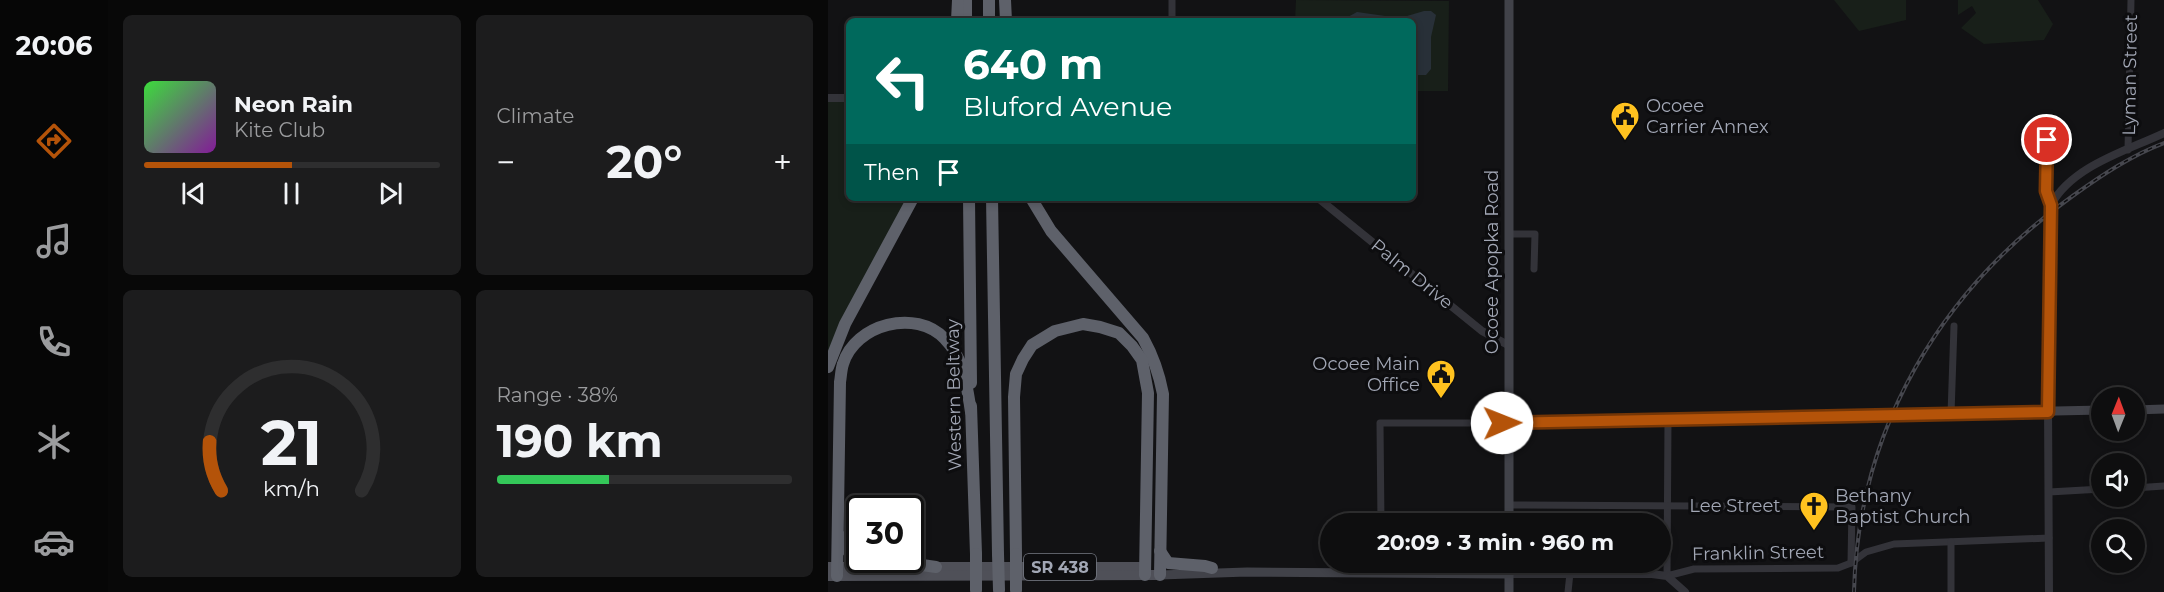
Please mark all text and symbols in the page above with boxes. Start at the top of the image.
street label: Lyman Street [2118,14,2142,136]
text: 20:06 [16,29,92,62]
text: 640 m [963,38,1103,90]
icon: left [864,42,942,120]
text: Bluford Avenue [963,90,1172,123]
text: Neon Rain [234,91,353,118]
place label: Ocoee Carrier Annex [1646,95,1769,138]
public building icon: Ocoee Carrier Annex [1609,100,1641,142]
text: Climate [497,104,574,128]
pin [2021,114,2072,165]
text: Kite Club [234,118,325,142]
icon: directions [33,120,75,162]
icon: arrive [2030,123,2063,156]
text: 20° [606,134,682,189]
text: − [497,142,515,182]
text: + [773,142,792,182]
icon: arrive [932,156,965,189]
text: Then [864,159,920,186]
street label: Ocoee Apopka Road [1481,170,1503,354]
icon: previous [177,177,210,210]
icon: pause [275,177,308,210]
icon: next [374,177,407,210]
icon: music [33,220,75,262]
street label: Palm Drive [1367,234,1458,314]
street label: Western Beltway [942,318,966,471]
icon: phone [33,321,75,363]
place label: Ocoee Main Office [1312,353,1420,396]
public building icon: Ocoee Main Office [1425,358,1457,400]
text: Range · 38% [497,383,618,407]
north arrow [2091,387,2145,441]
map controls [2091,387,2145,573]
position arrow [1470,391,1534,455]
text: 21 [261,405,322,481]
text: 190 km [497,413,663,468]
icon: climate [33,421,75,463]
button: sound [2091,453,2145,507]
text: km/h [263,475,320,501]
place label: Bethany Baptist Church [1835,485,1971,528]
church icon: Bethany Baptist Church [1798,490,1830,532]
speed limit sign: 30 [846,495,924,573]
street label: Lee Street [1689,495,1781,517]
button: search [2091,519,2145,573]
icon: car [33,521,75,563]
text: 20:09 · 3 min · 960 m [1377,529,1614,556]
street label: Franklin Street [1692,541,1824,565]
road number: SR 438 [1024,554,1096,580]

